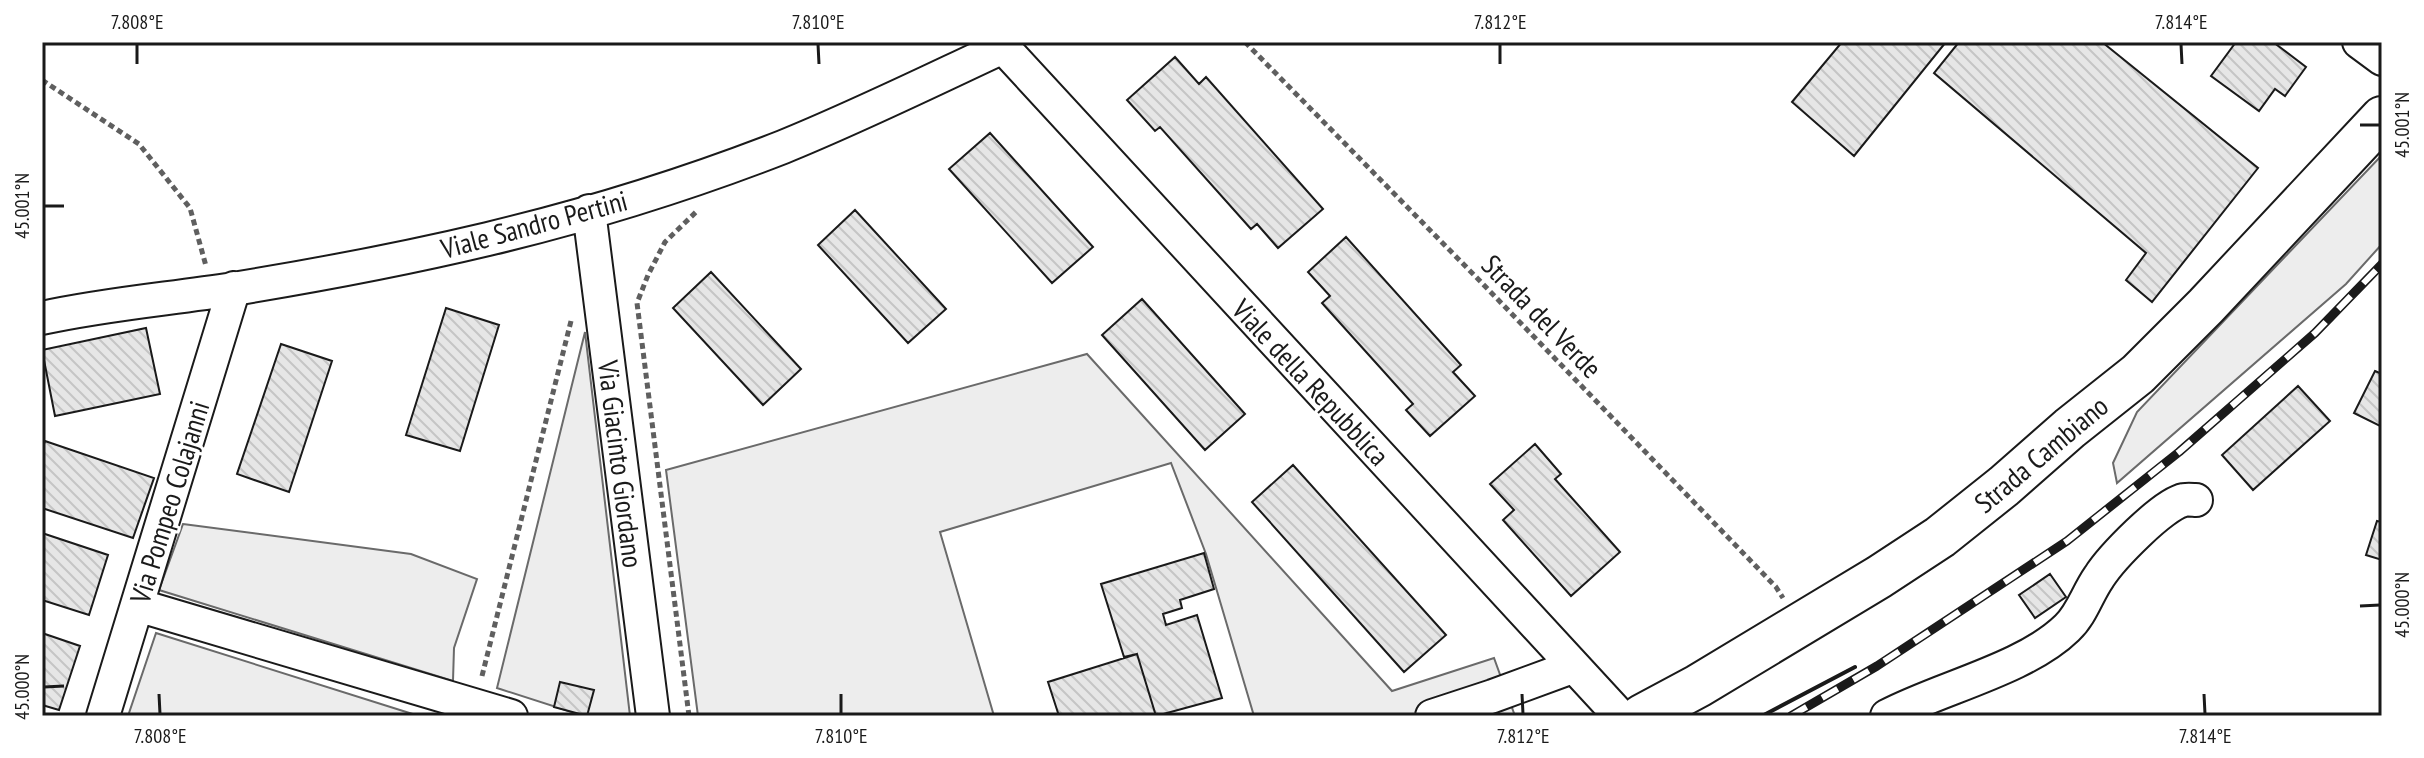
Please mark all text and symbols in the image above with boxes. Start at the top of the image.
text: 7.808°E [110,9,164,35]
text: 7.810°E [791,9,845,35]
text: 7.812°E [1473,9,1527,35]
text: 7.814°E [2154,9,2208,35]
text: 45.001°N [2389,92,2415,158]
text: 45.001°N [9,173,35,239]
street label: Viale Sandro Pertini [436,181,631,267]
street label: Strada del Verde [1474,246,1610,386]
street label: Viale della Repubblica [1224,290,1398,473]
street label: Via Giacinto Giordano [590,357,652,570]
street label: Strada Cambiano [1966,387,2116,521]
street label: Via Pompeo Colajanni [120,396,217,609]
text: 45.000°N [2389,572,2415,638]
text: 45.000°N [9,654,35,720]
text: 7.808°E [133,723,187,749]
text: 7.810°E [814,723,868,749]
text: 7.812°E [1496,723,1550,749]
text: 7.814°E [2178,723,2232,749]

